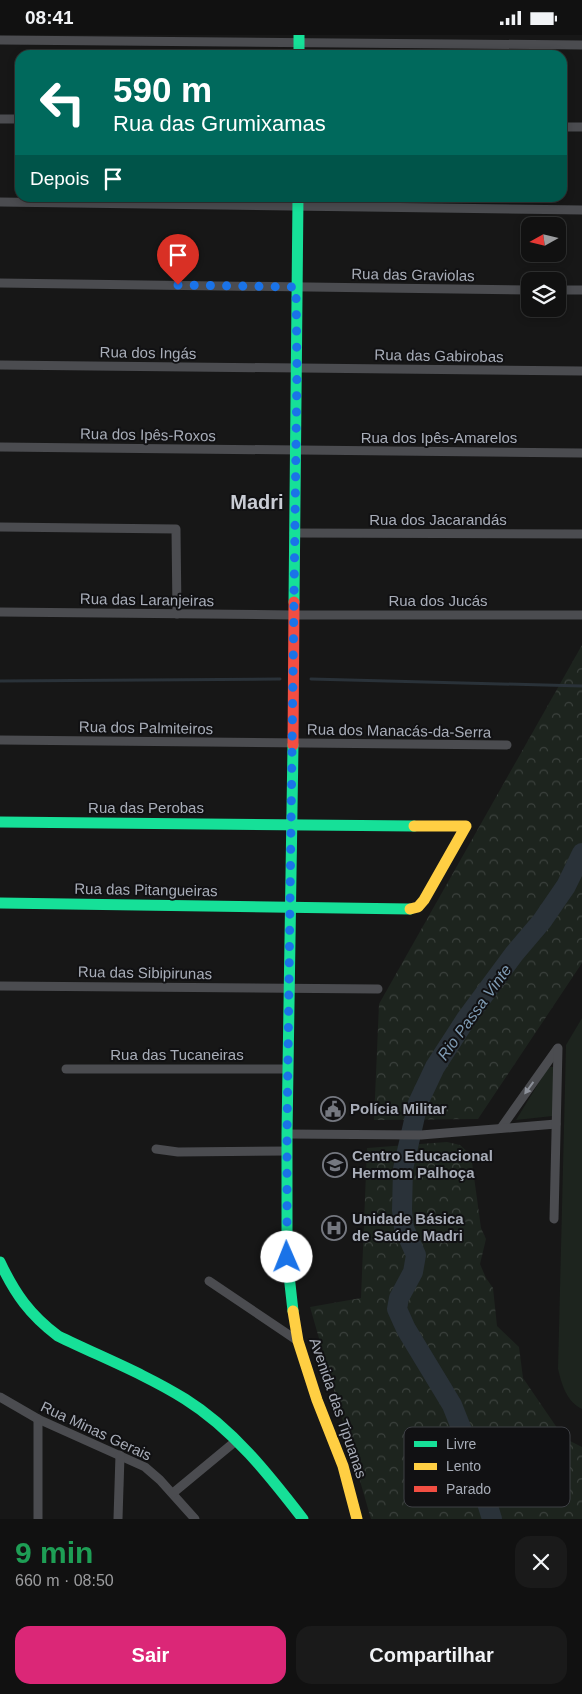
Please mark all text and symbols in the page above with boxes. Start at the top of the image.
text: 08:41 [25,7,74,28]
icon: left [30,70,95,135]
text: 590 m [113,70,212,109]
text: Rua das Grumixamas [113,111,326,136]
icon: arrive [99,165,127,193]
text: Depois [30,168,89,189]
north arrow [521,217,566,263]
map controls [521,217,566,317]
pin [157,234,199,285]
icon: arrive [164,241,192,269]
street label: Rua das Graviolas [351,265,475,284]
button: layers [521,272,566,317]
street label: Rua dos Ingás [100,343,197,362]
street label: Rua das Gabirobas [374,346,504,365]
street label: Rua dos Ipês-Roxos [80,425,216,444]
street label: Rua dos Ipês-Amarelos [361,429,517,446]
district label: Madri [230,491,284,513]
street label: Rua dos Jacarandás [369,511,507,528]
street label: Rua das Laranjeiras [80,590,214,609]
street label: Rua dos Jucás [388,592,488,609]
street label: Rua dos Palmiteiros [79,718,213,737]
street label: Rua dos Manacás-da-Serra [307,720,492,741]
street label: Rua das Perobas [88,799,204,816]
street label: Rua das Pitangueiras [74,880,218,899]
water label: Rio Passa Vinte [434,961,515,1063]
street label: Rua das Sibipirunas [78,963,212,982]
street label: Rua das Tucaneiras [110,1046,244,1063]
one-way arrow [524,1081,534,1094]
public building icon: Polícia Militar [320,1096,346,1122]
place label: Polícia Militar [350,1100,447,1117]
place label: Centro Educacional Hermom Palhoça [352,1147,493,1181]
school or university icon: Centro Educacional Hermom Palhoça [322,1152,348,1178]
place label: Unidade Básica de Saúde Madri [352,1210,464,1244]
hospital icon: Unidade Básica de Saúde Madri [321,1215,347,1241]
position arrow [260,1230,312,1282]
street label: Avenida das Tipuanas [306,1335,370,1480]
street label: Rua Minas Gerais [38,1397,154,1464]
legend [404,1427,570,1507]
text: Livre [446,1436,477,1452]
text: Lento [446,1458,481,1474]
text: Parado [446,1481,491,1497]
text: 9 min [15,1536,93,1569]
button: close [515,1536,567,1588]
text: 660 m · 08:50 [15,1572,114,1589]
button: Sair [15,1626,286,1684]
button: Compartilhar [296,1626,567,1684]

